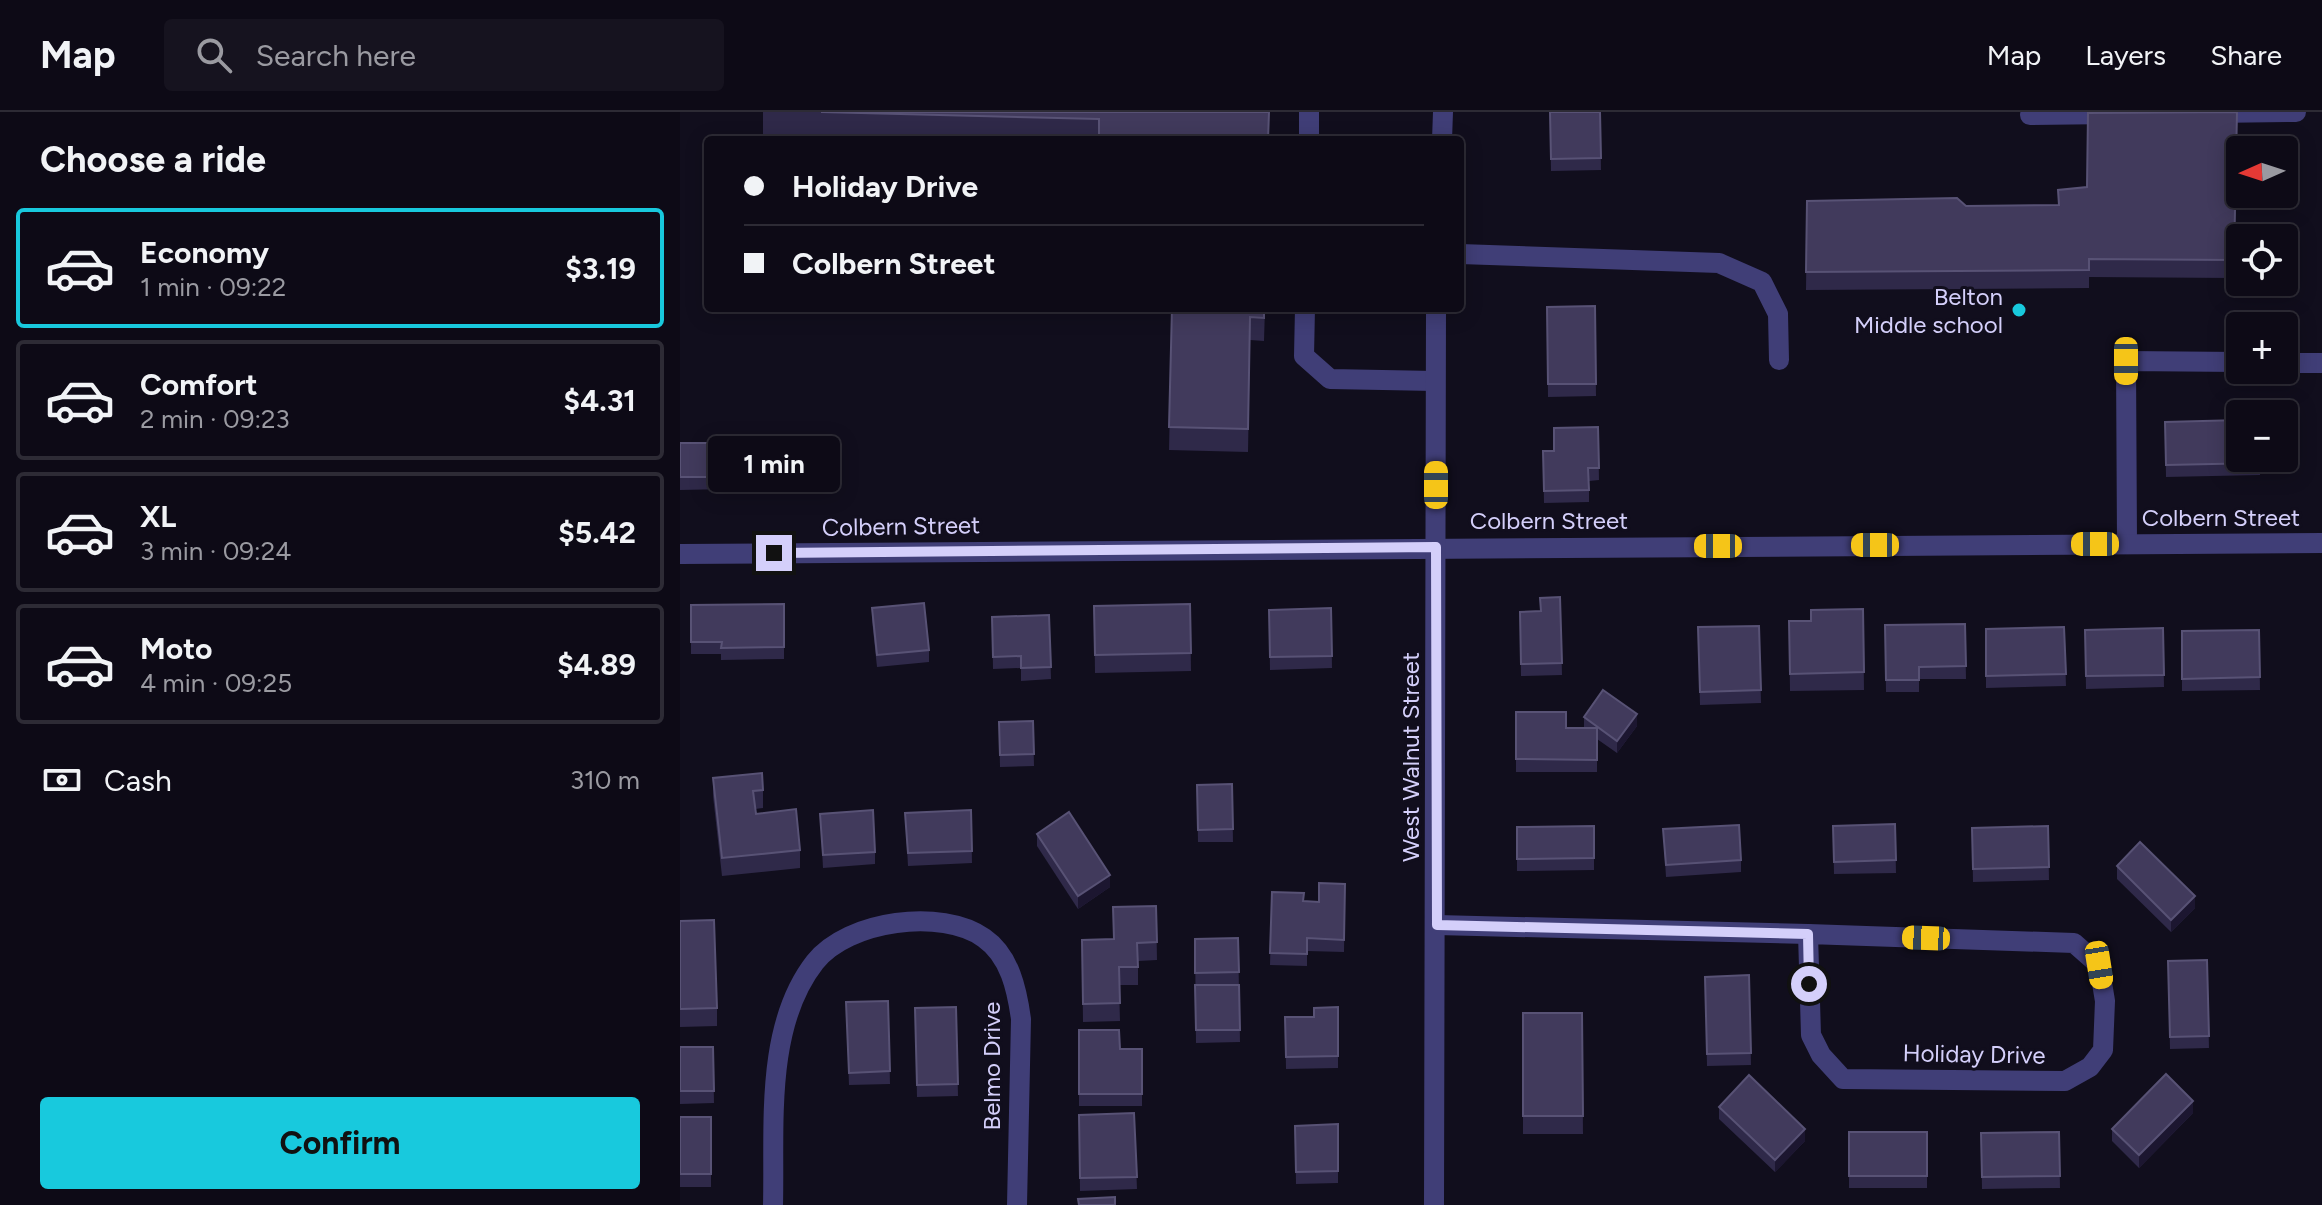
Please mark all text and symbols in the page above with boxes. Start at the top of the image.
search box [164,19,724,91]
text: Map [40,32,116,78]
icon: search [192,33,236,77]
text: Search here [256,37,416,74]
text: Map [1987,38,2041,72]
text: Layers [2085,38,2166,72]
text: Share [2210,38,2282,72]
north arrow [2226,136,2298,208]
map controls [2226,136,2298,472]
text: Choose a ride [40,138,266,181]
text: Holiday Drive [792,168,978,205]
button: locate [2226,224,2298,296]
icon: car [44,232,116,304]
text: Economy [140,234,269,271]
text: Colbern Street [792,245,996,282]
text: $3.19 [565,250,636,287]
text: 1 min · 09:22 [140,271,286,303]
place label: Belton Middle school [1854,282,2003,339]
marker: Belton Middle school [2010,301,2028,319]
button: + [2226,312,2298,384]
car [2114,337,2138,385]
icon: car [44,364,116,436]
text: Comfort [140,366,258,403]
text: $4.31 [564,382,636,419]
button: − [2226,400,2298,472]
text: 2 min · 09:23 [140,403,290,435]
callout: 1 min [708,437,840,493]
text: 1 min [743,448,805,480]
car [1424,461,1448,509]
icon: car [44,496,116,568]
text: XL [140,498,176,535]
street label: Colbern Street [2142,503,2300,532]
street label: Colbern Street [1470,506,1628,535]
street label: Colbern Street [822,510,980,542]
text: $5.42 [558,514,636,551]
car [2071,532,2119,556]
car [1851,533,1899,557]
car [1694,534,1742,558]
text: 3 min · 09:24 [140,535,291,567]
route end [756,535,792,571]
icon: car [44,628,116,700]
text: Moto [140,630,212,667]
text: $4.89 [557,646,636,683]
street label: West Walnut Street [1396,652,1425,862]
text: 4 min · 09:25 [140,667,292,699]
icon: cash [40,758,84,802]
text: Cash [104,762,172,799]
text: 310 m [570,764,640,796]
car [1902,925,1950,951]
car [2083,939,2115,991]
route start [1791,966,1827,1002]
street label: Belmo Drive [977,1002,1006,1130]
street label: Holiday Drive [1902,1038,2046,1070]
button: Confirm [40,1097,640,1189]

